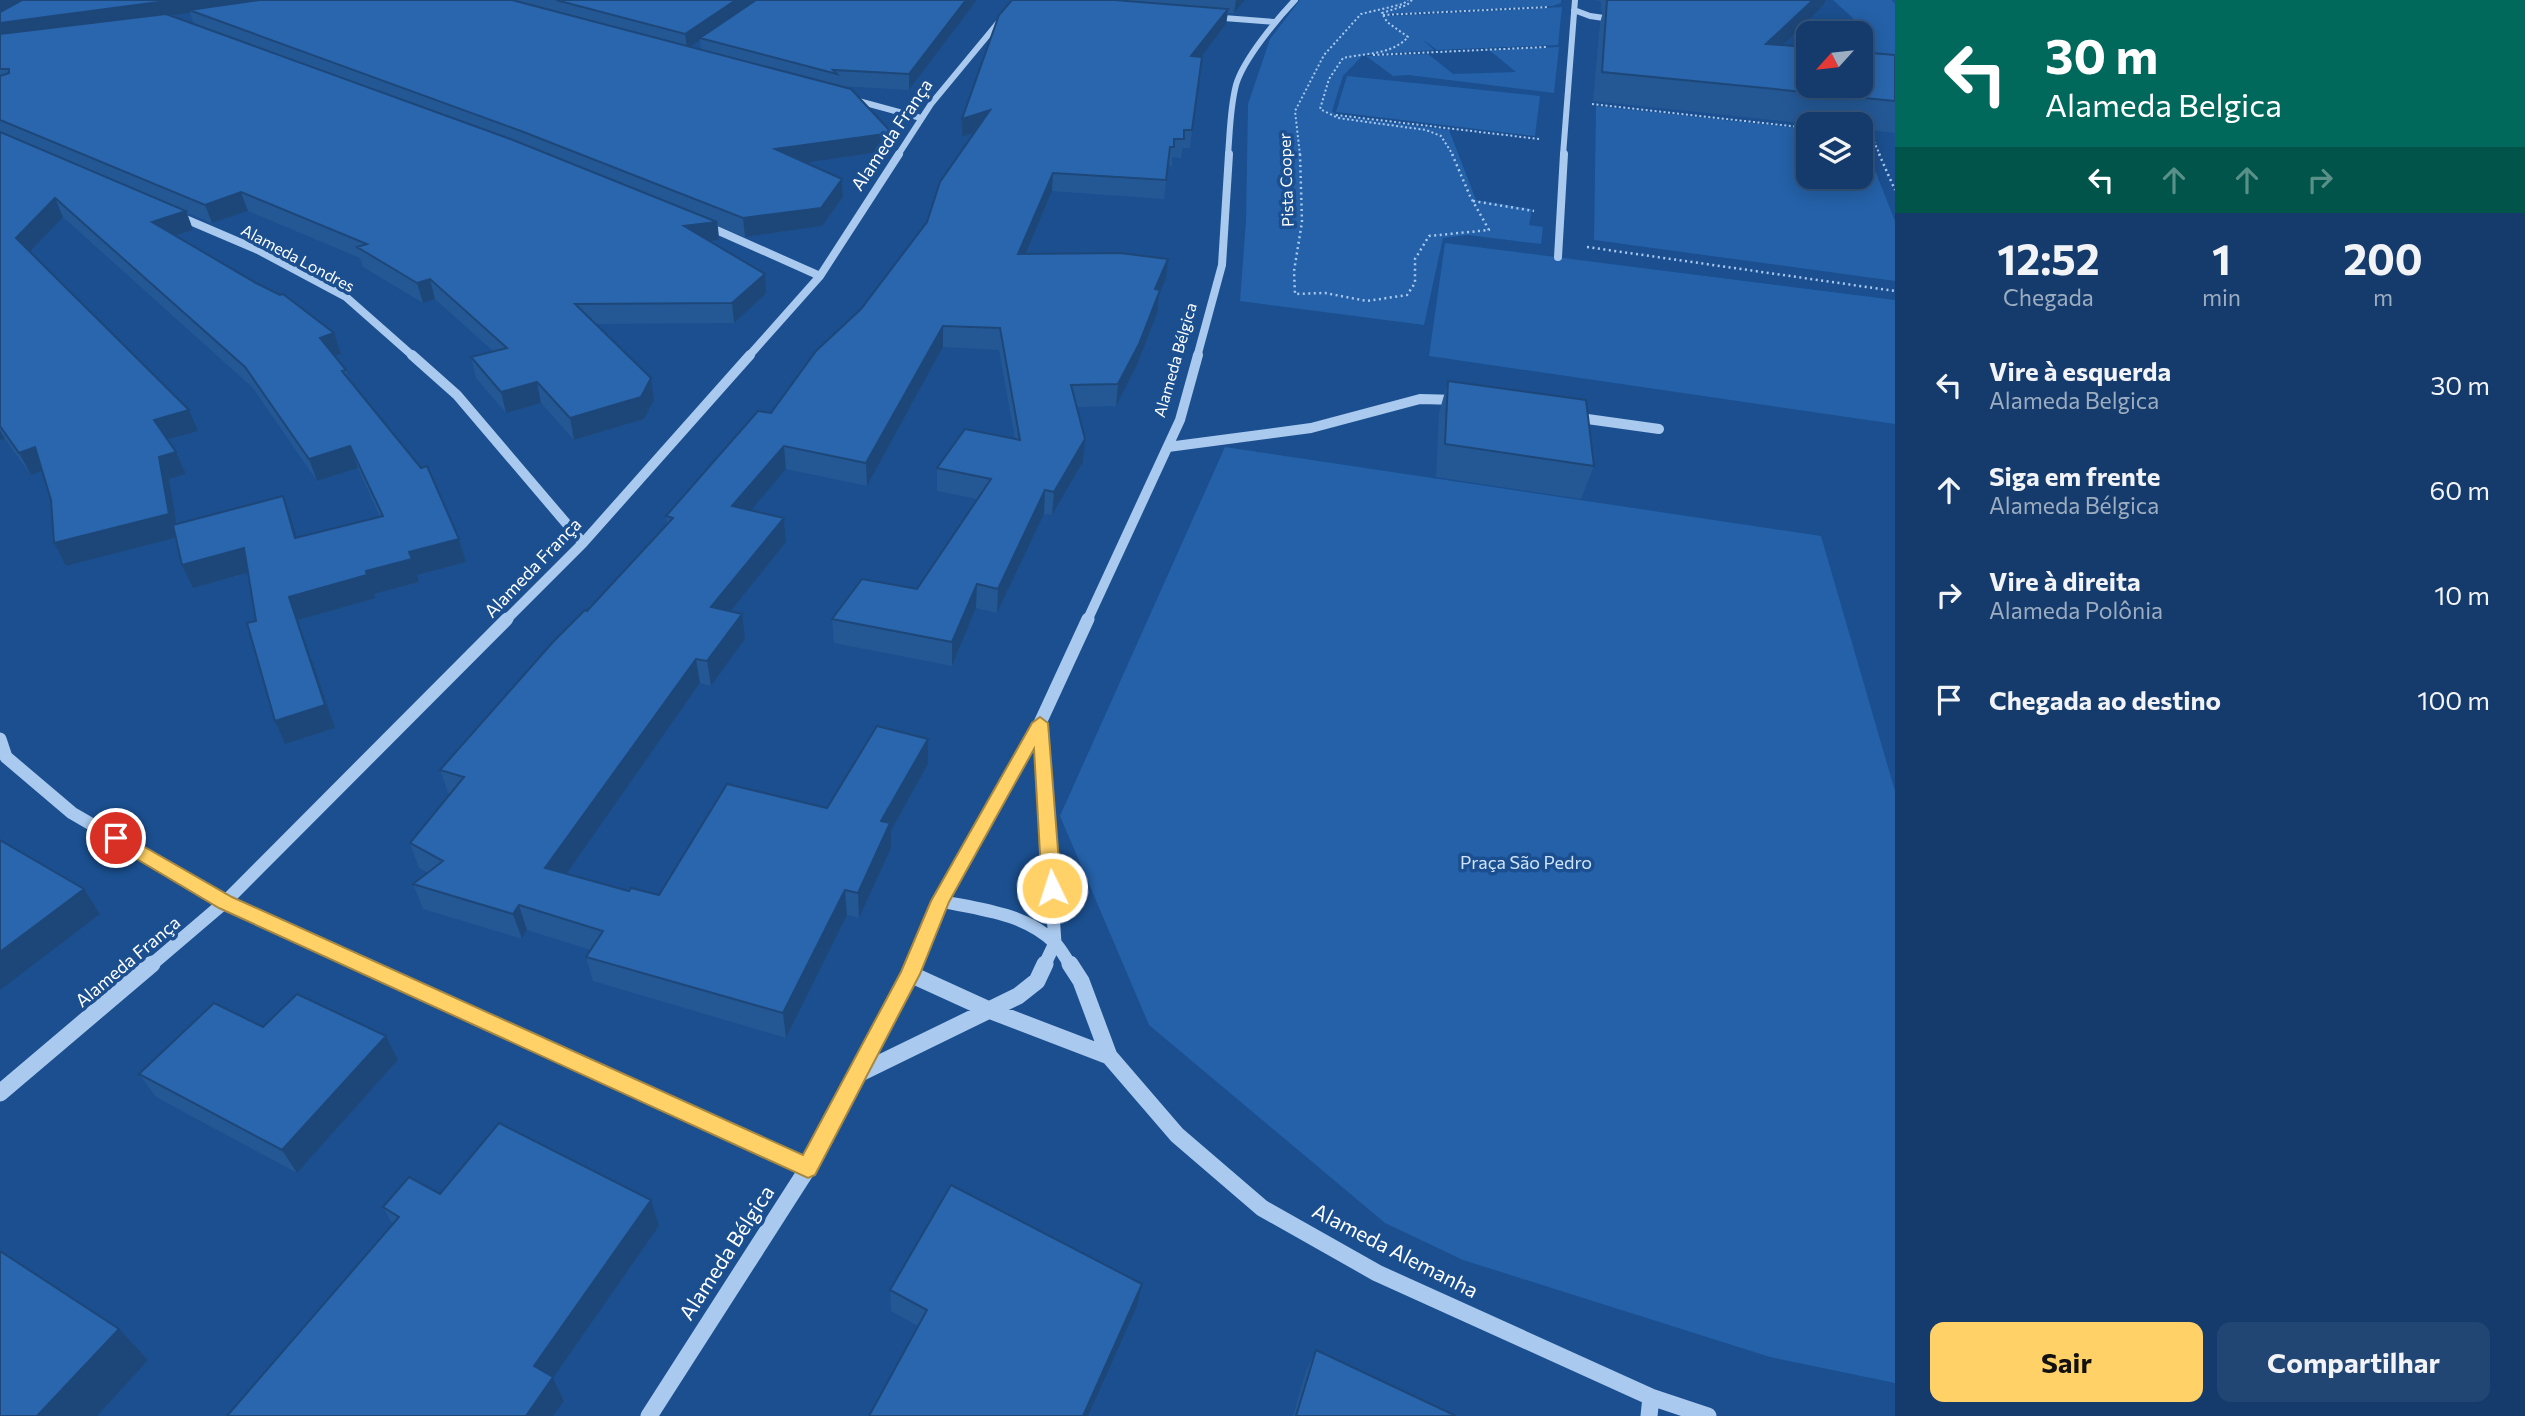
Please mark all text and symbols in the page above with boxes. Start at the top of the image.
north arrow [1796,21,1872,98]
map controls [1796,21,1873,189]
text: 30 m [2045,24,2158,84]
icon: left [1930,28,2021,119]
street label: Alameda França [846,74,937,194]
text: Alameda Belgica [2045,84,2282,124]
button: layers [1796,112,1873,189]
street label: Pista Cooper [1274,132,1297,227]
icon: left [2082,161,2120,199]
icon: ahead [2155,161,2193,199]
icon: ahead [2228,161,2266,199]
icon: right [2301,161,2339,199]
street label: Alameda Londres [238,220,358,295]
text: 12:52 [1997,232,2100,284]
text: 1 [2212,232,2231,284]
text: 200 [2343,232,2423,284]
text: Chegada [2003,283,2094,311]
text: min [2202,283,2241,311]
text: m [2373,283,2393,311]
street label: Alameda Bélgica [1149,300,1200,419]
text: Vire à esquerda [1989,355,2171,386]
icon: left [1930,366,1968,404]
text: 30 m [2431,369,2490,400]
text: Alameda Belgica [1989,386,2159,414]
text: Siga em frente [1989,460,2160,491]
icon: ahead [1930,471,1968,509]
text: 60 m [2430,474,2490,505]
text: Alameda Bélgica [1989,491,2159,519]
street label: Alameda França [479,513,585,622]
text: Vire à direita [1989,565,2141,596]
icon: right [1930,576,1968,614]
text: 10 m [2434,579,2490,610]
text: Alameda Polônia [1989,596,2163,624]
icon: arrive [1930,681,1968,719]
text: Chegada ao destino [1989,684,2221,715]
text: 100 m [2417,684,2490,715]
pin [86,808,146,868]
icon: arrive [97,819,135,857]
position arrow [1015,851,1089,925]
park label: Praça São Pedro [1460,851,1592,873]
street label: Alameda França [70,911,184,1011]
street label: Alameda Bélgica [673,1180,779,1324]
street label: Alameda Alemanha [1309,1197,1483,1302]
button: Sair [1930,1322,2203,1402]
button: Compartilhar [2217,1322,2490,1402]

